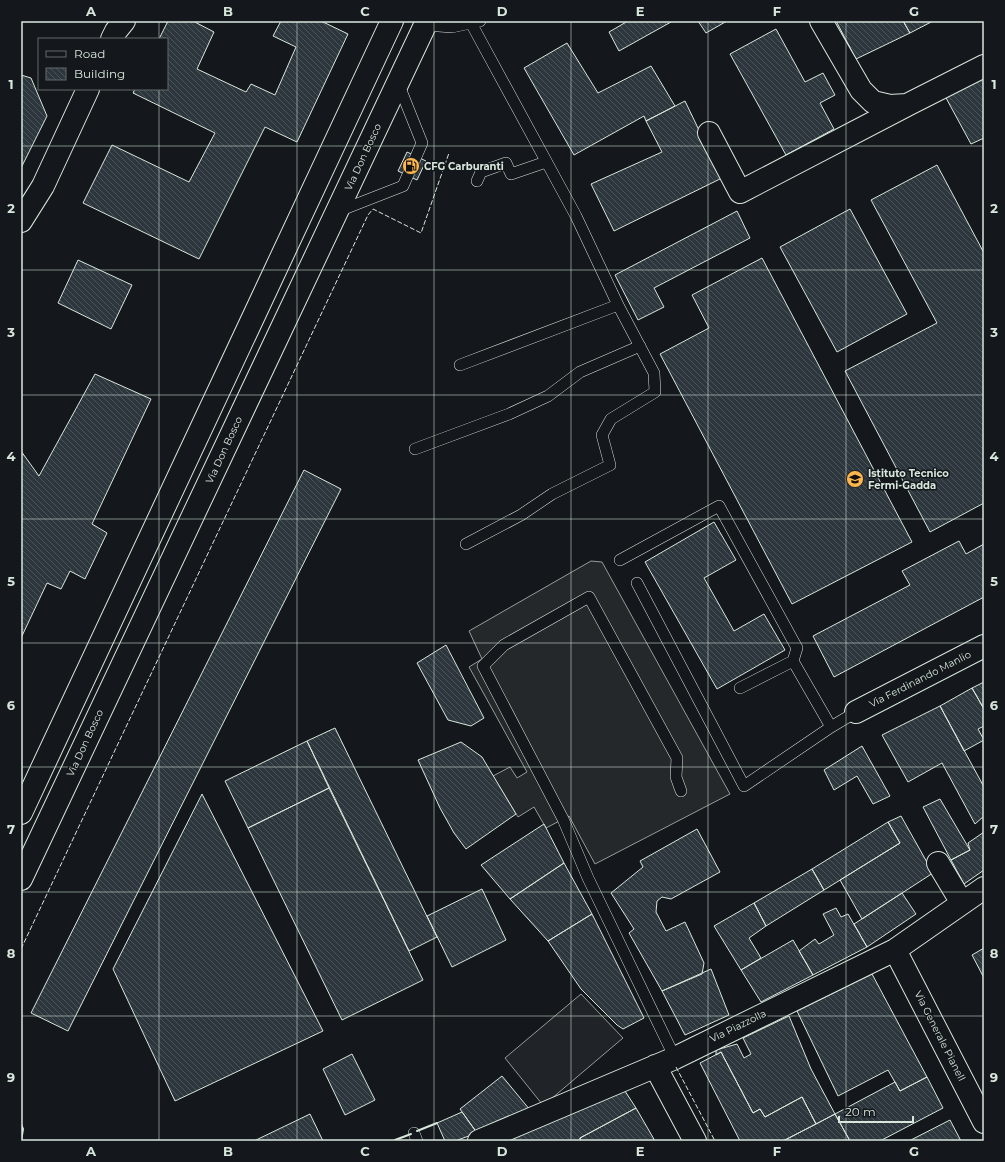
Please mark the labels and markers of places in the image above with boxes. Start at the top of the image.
fuel station icon: CFG Carburanti [401,156,421,176]
place label: CFG Carburanti [424,160,504,173]
place label: Istituto Tecnico Fermi-Gadda [868,467,949,492]
school or university icon: Istituto Tecnico Fermi-Gadda [845,469,865,489]

